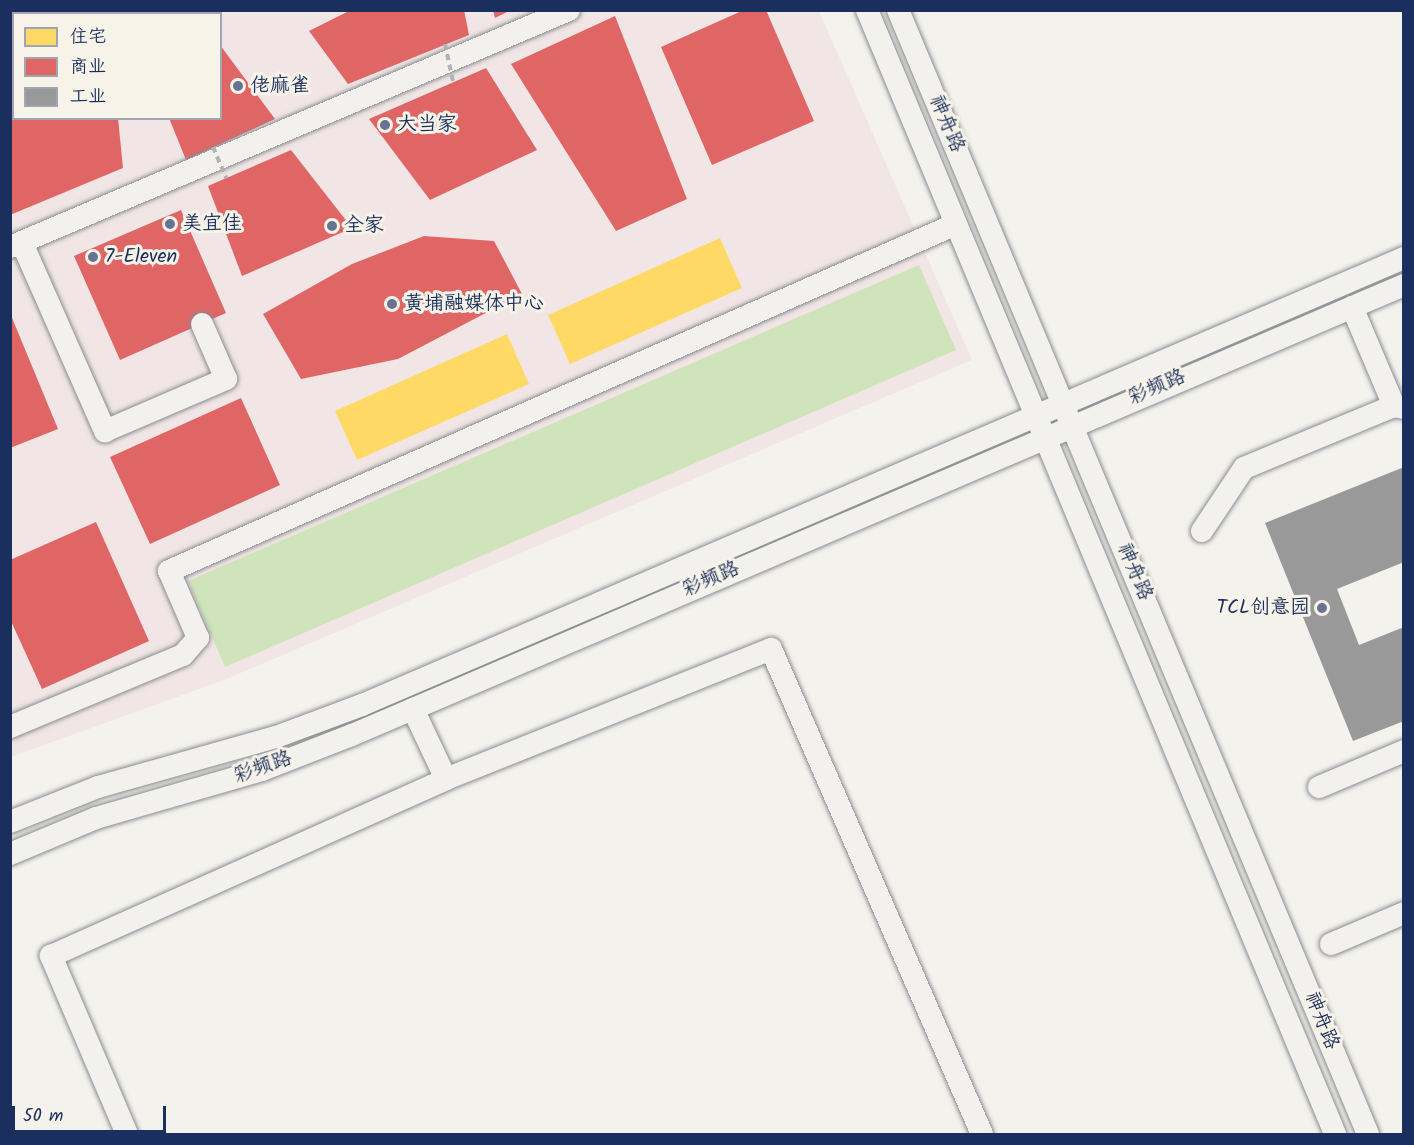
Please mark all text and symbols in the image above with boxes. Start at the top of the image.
legend [12,12,222,120]
text: 住宅 [70,23,106,52]
text: 商业 [70,53,106,82]
place label: 佬麻雀 [250,74,310,98]
marker: 佬麻雀 [231,79,245,93]
text: 工业 [70,83,106,112]
street label: 神舟路 [923,92,969,156]
place label: 大当家 [397,113,457,137]
marker: 大当家 [378,118,392,132]
place label: 美宜佳 [182,212,242,236]
place label: 全家 [344,214,384,238]
marker: 美宜佳 [163,217,177,231]
marker: 全家 [325,219,339,233]
place label: 7-Eleven [105,245,177,269]
marker: 7-Eleven [86,250,100,264]
place label: 黄埔融媒体中心 [404,292,544,316]
marker: 黄埔融媒体中心 [385,297,399,311]
street label: 彩频路 [1125,365,1189,411]
street label: 神舟路 [1111,540,1157,604]
street label: 彩频路 [679,557,743,603]
place label: TCL创意园 [1216,596,1310,620]
marker: TCL创意园 [1315,601,1329,615]
street label: 彩频路 [231,747,295,789]
street label: 神舟路 [1299,989,1343,1053]
scale bar [15,1094,170,1132]
text: 50 m [23,1102,63,1131]

